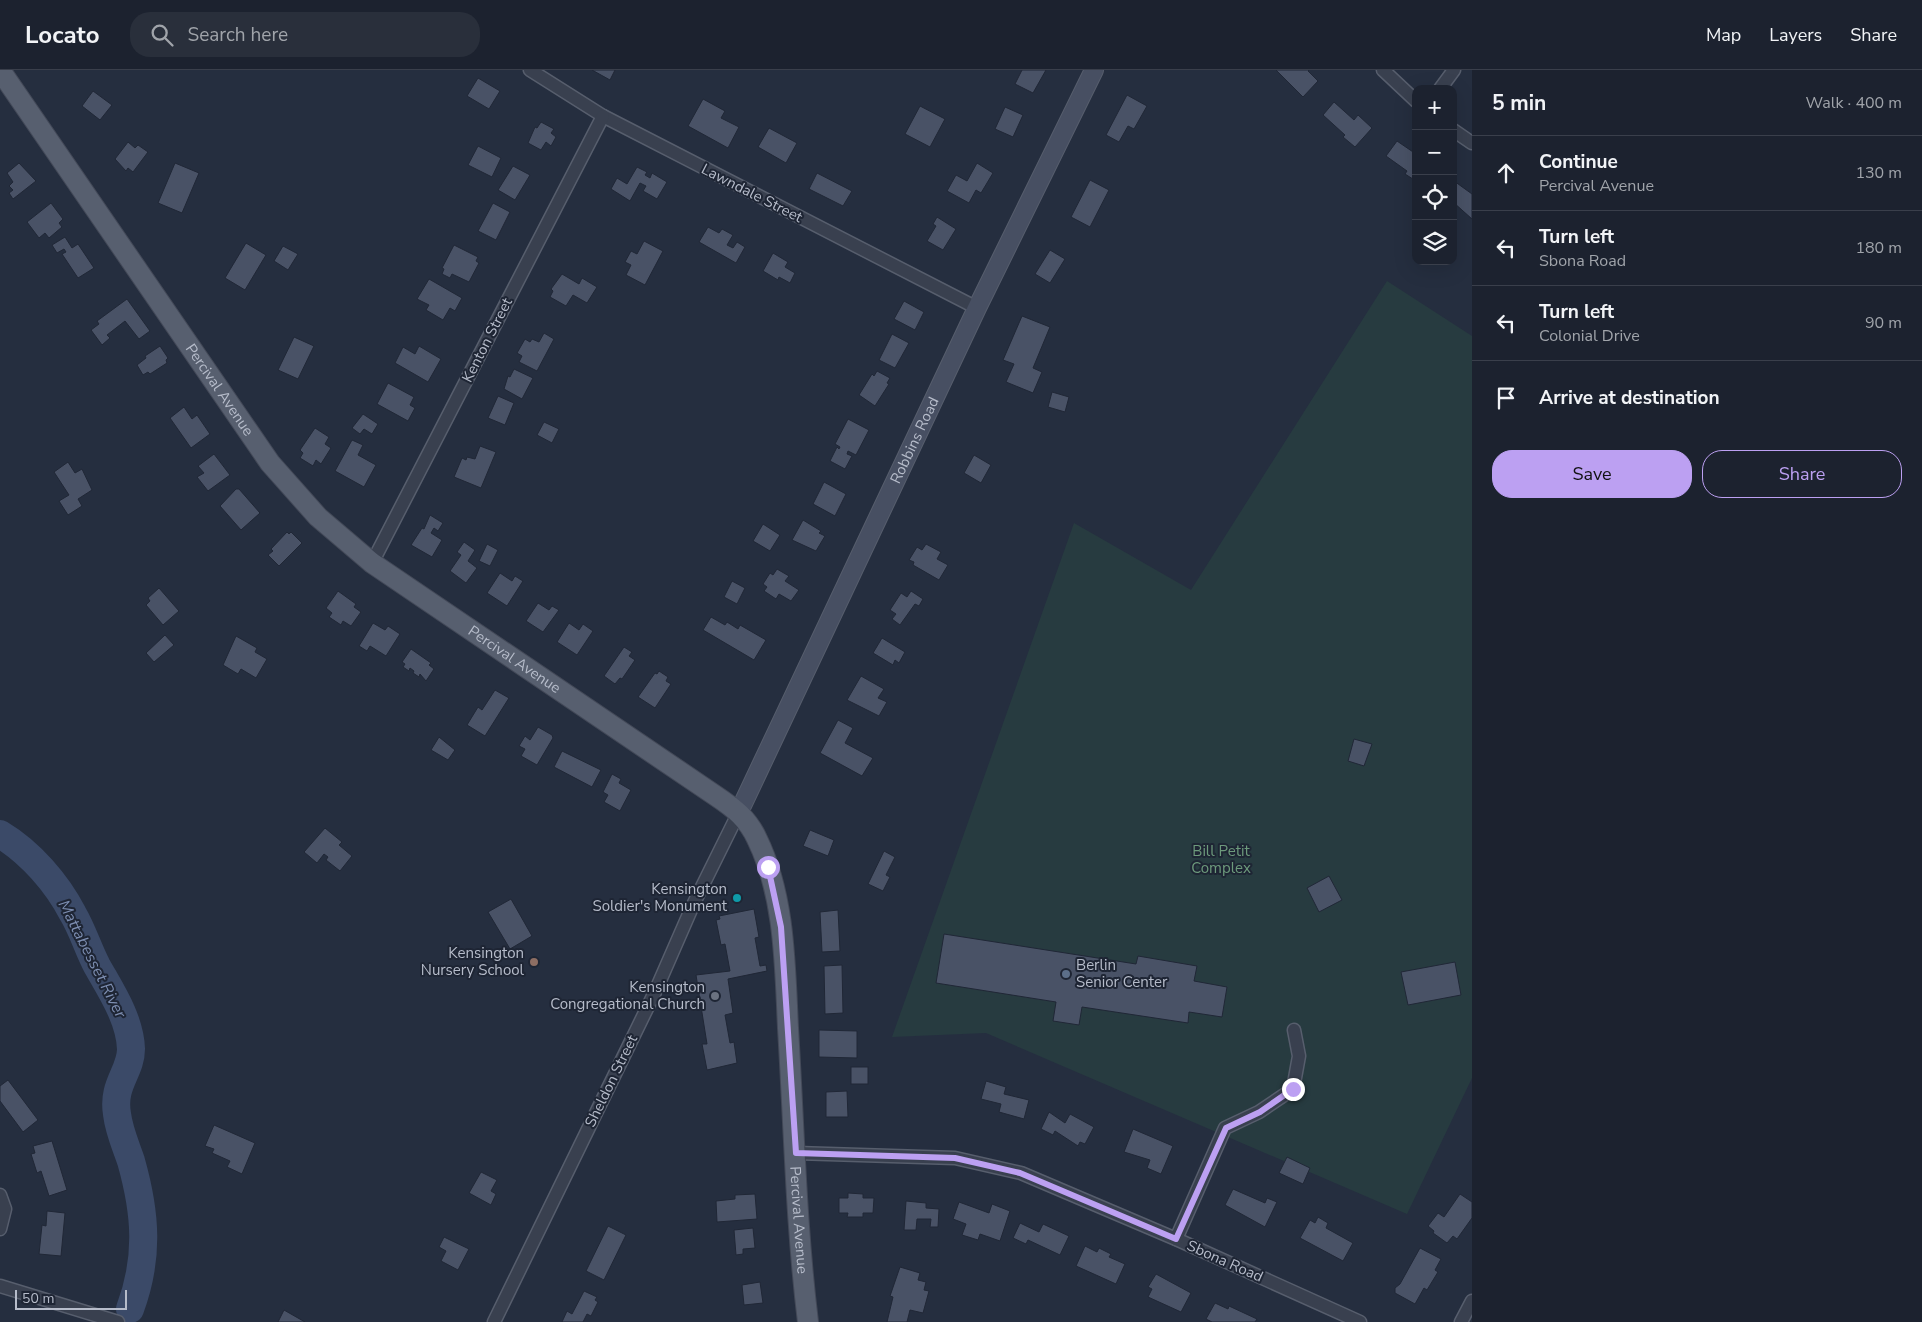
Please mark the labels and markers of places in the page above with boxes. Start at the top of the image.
place label: Kensington Soldier's Monument [592,879,728,916]
marker: Kensington Soldier's Monument [731,892,743,904]
place label: Kensington Nursery School [421,943,525,980]
place label: Berlin Senior Center [1076,955,1168,992]
marker: Kensington Nursery School [528,956,540,968]
marker: Berlin Senior Center [1060,968,1072,980]
place label: Kensington Congregational Church [550,977,705,1014]
marker: Kensington Congregational Church [709,990,721,1002]

